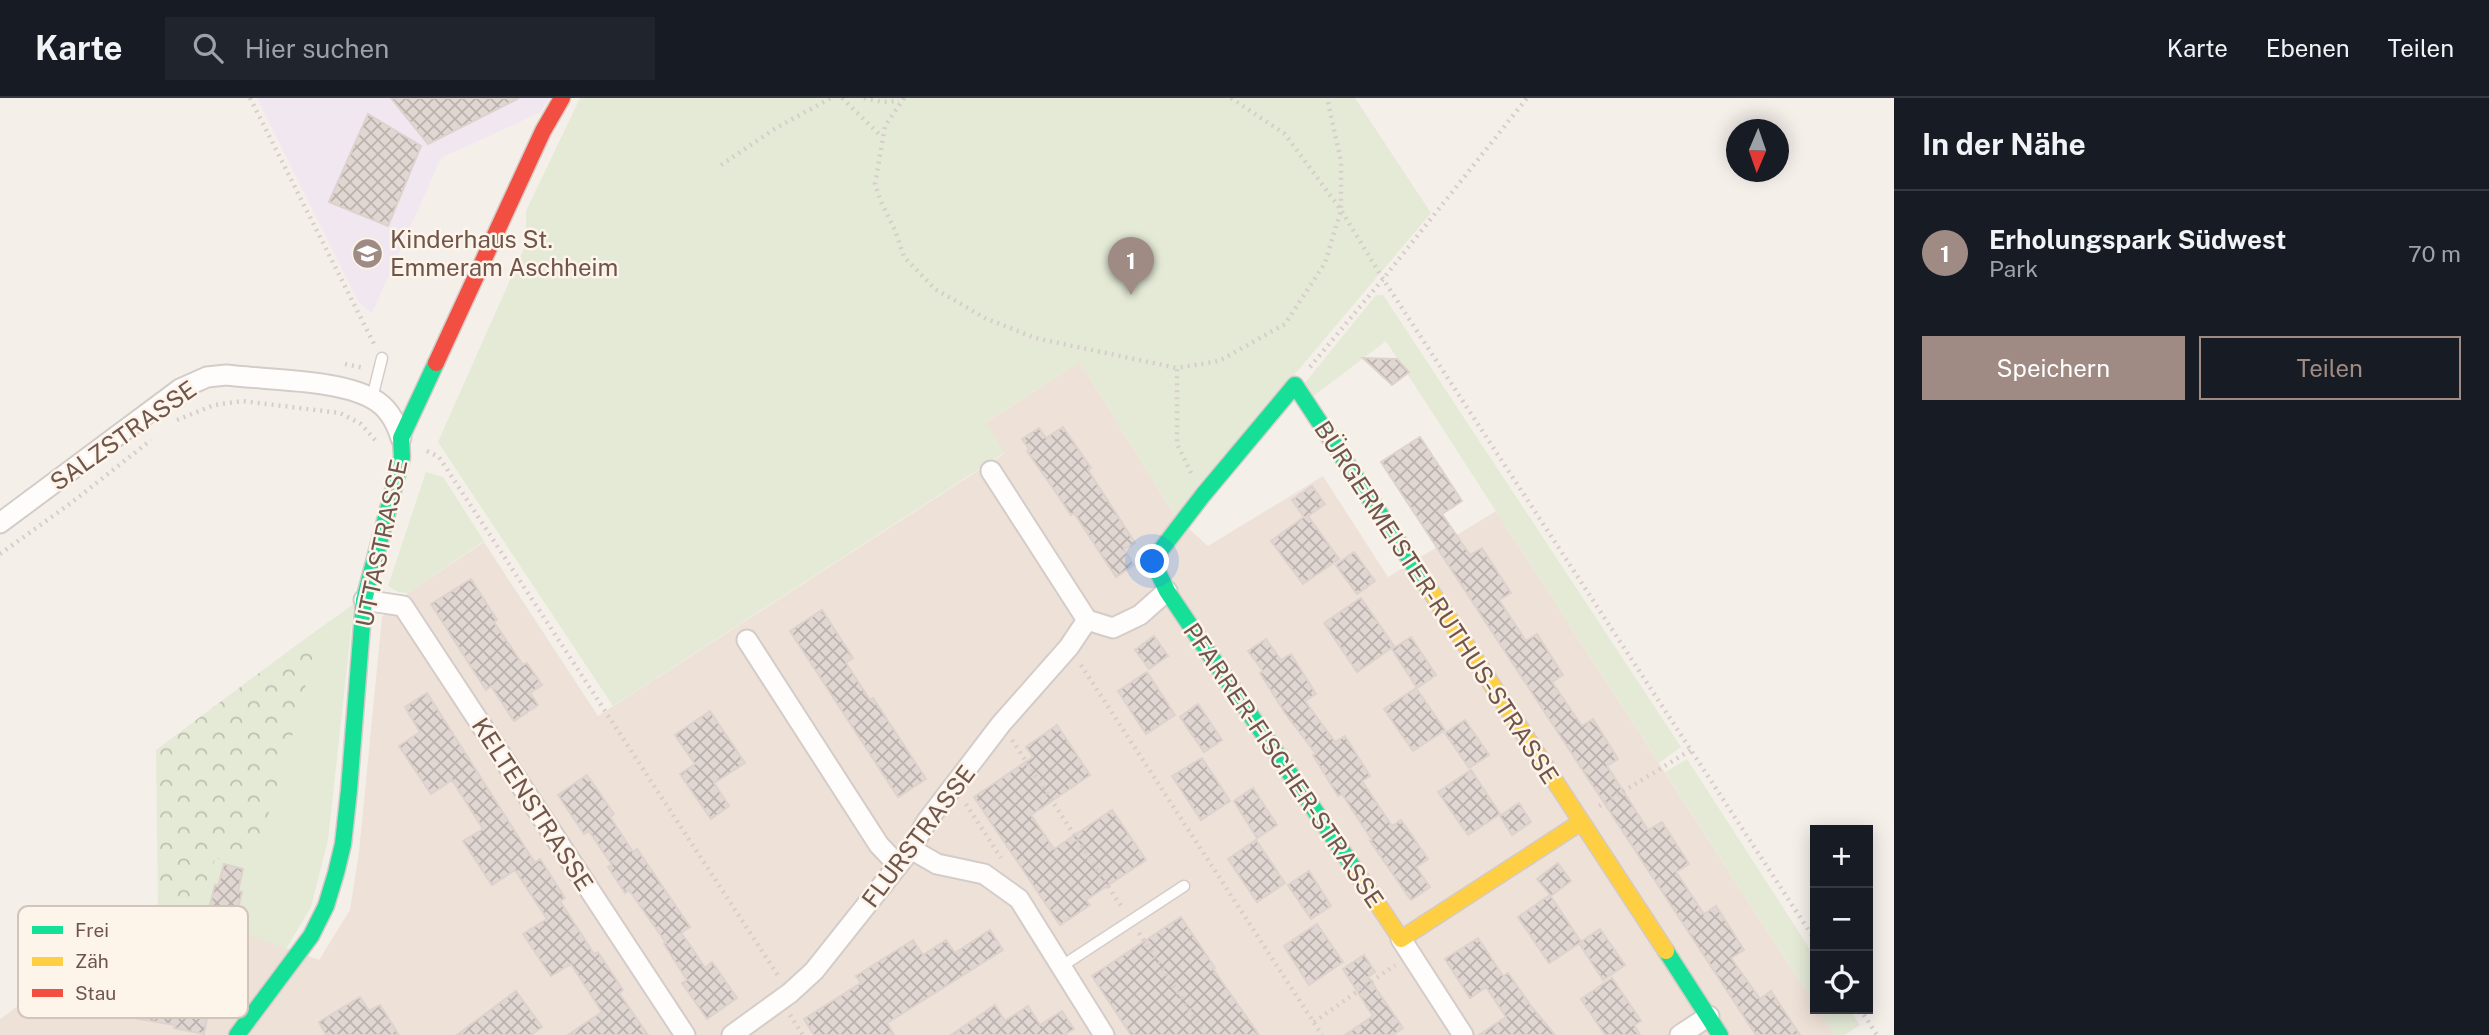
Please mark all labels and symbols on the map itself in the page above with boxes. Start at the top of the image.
north arrow [1726,119,1789,182]
place label: Kinderhaus St. Emmeram Aschheim [390,225,618,281]
school or university icon: Kinderhaus St. Emmeram Aschheim [350,236,384,270]
pin: 1 [1108,237,1154,295]
street label: SALZSTRASSE [45,374,201,496]
street label: BÜRGERMEISTER-RUTHUS-STRASSE [1309,415,1566,789]
street label: UTTASTRASSE [350,457,412,629]
your location [1135,544,1169,578]
street label: PFARRER-FISCHER-STRASSE [1178,617,1390,913]
street label: KELTENSTRASSE [467,712,599,896]
street label: FLURSTRASSE [856,760,980,912]
legend [18,906,248,1018]
text: Frei [75,919,109,941]
text: Zäh [75,950,109,972]
text: Stau [75,982,116,1004]

